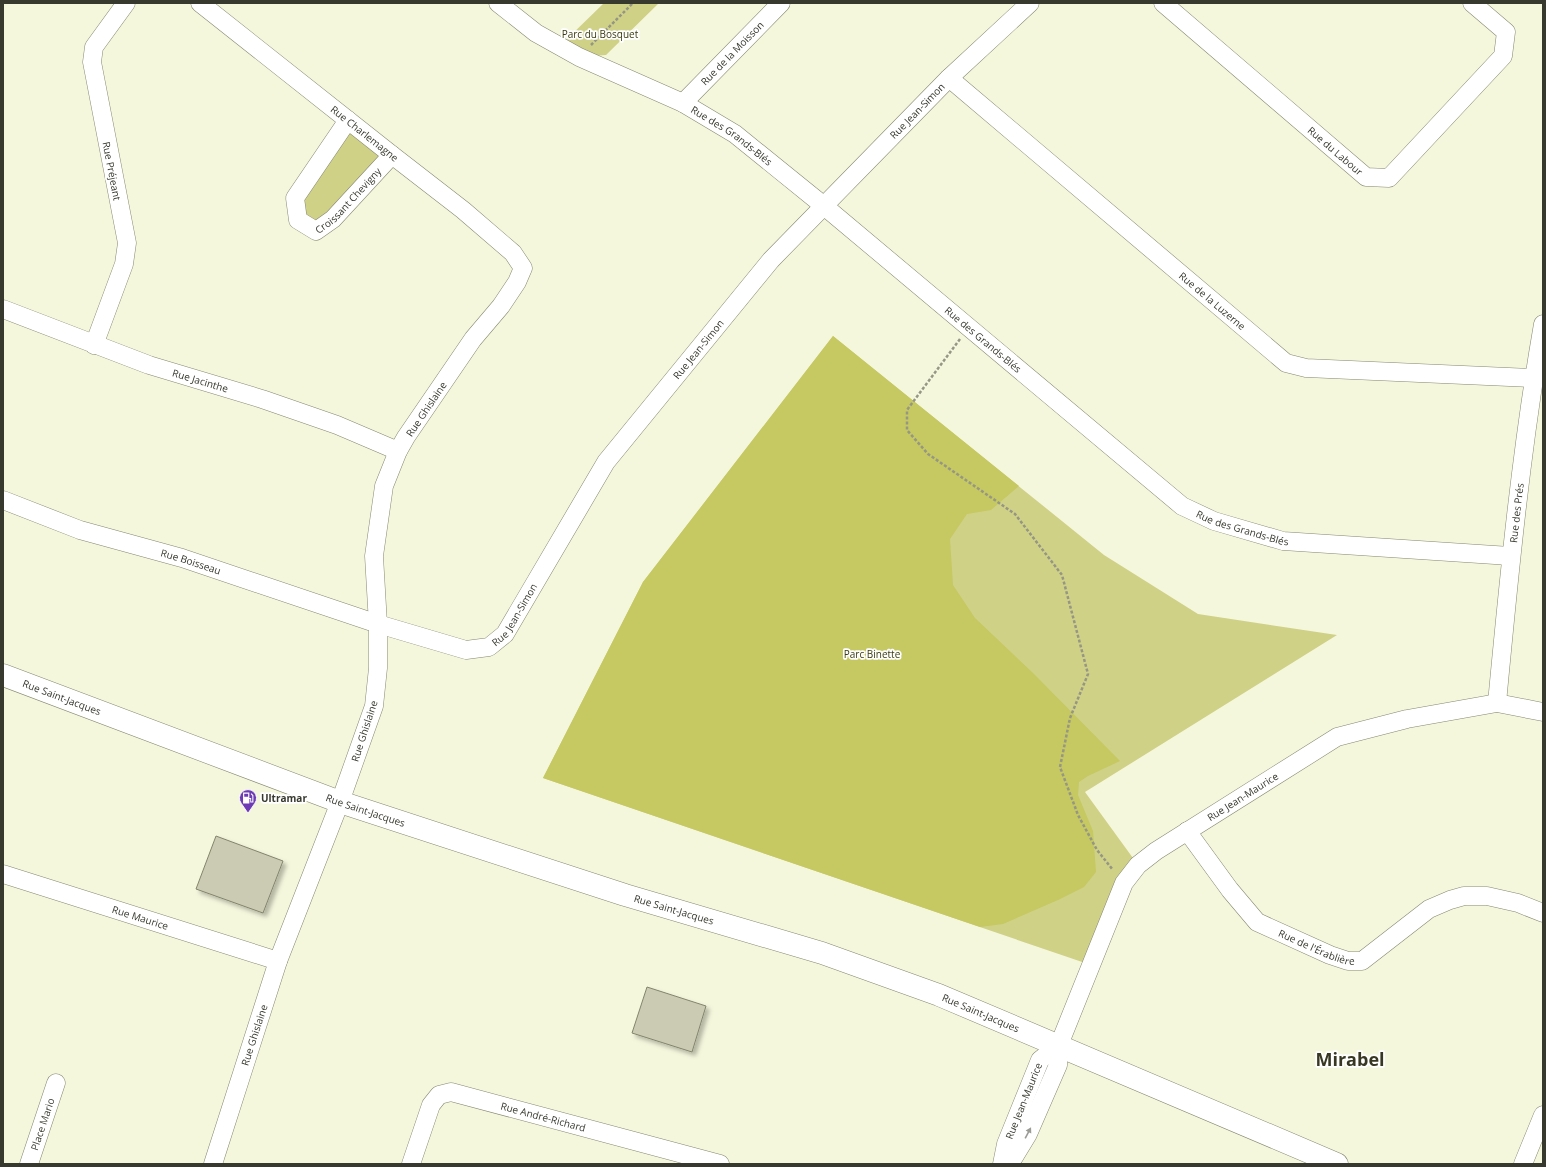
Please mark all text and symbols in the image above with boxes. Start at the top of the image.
street label: Rue de la Moisson [697,18,767,88]
park label: Parc du Bosquet [562,27,639,41]
street label: Rue Jean-Simon [886,80,948,142]
street label: Rue Charlemagne [328,102,402,165]
street label: Rue des Grands-Blés [688,102,776,169]
street label: Rue du Labour [1305,123,1366,178]
street label: Rue Préjeant [99,140,125,202]
street label: Croissant Chevigny [312,164,385,237]
street label: Rue de la Luzerne [1176,269,1249,333]
street label: Rue des Grands-Blés [942,303,1025,376]
street label: Rue Jean-Simon [670,316,727,382]
street label: Rue Jacinthe [171,365,230,396]
street label: Rue Ghislaine [402,378,450,439]
street label: Rue des Prés [1506,482,1527,544]
street label: Rue des Grands-Blés [1194,507,1289,548]
street label: Rue Boisseau [159,546,223,578]
street label: Rue Jean-Simon [489,581,540,649]
park label: Parc Binette [844,647,901,661]
street label: Rue Saint-Jacques [21,676,103,718]
street label: Rue Ghislaine [348,698,381,763]
street label: Rue Jean-Maurice [1204,769,1281,824]
fuel station icon: Ultramar [238,788,258,813]
street label: Rue Saint-Jacques [324,790,407,830]
place label: Ultramar [261,791,307,805]
street label: Rue Saint-Jacques [632,891,716,928]
street label: Rue Maurice [110,902,171,933]
street label: Rue de l'Érablière [1276,926,1355,968]
street label: Rue Saint-Jacques [940,990,1022,1035]
street label: Rue Ghislaine [238,1002,271,1067]
district label: Mirabel [1315,1047,1385,1071]
street label: Rue Jean-Maurice [1002,1060,1045,1141]
street label: Place Mario [27,1096,58,1152]
street label: Rue André-Richard [499,1099,587,1135]
one-way arrow [1025,1128,1031,1139]

